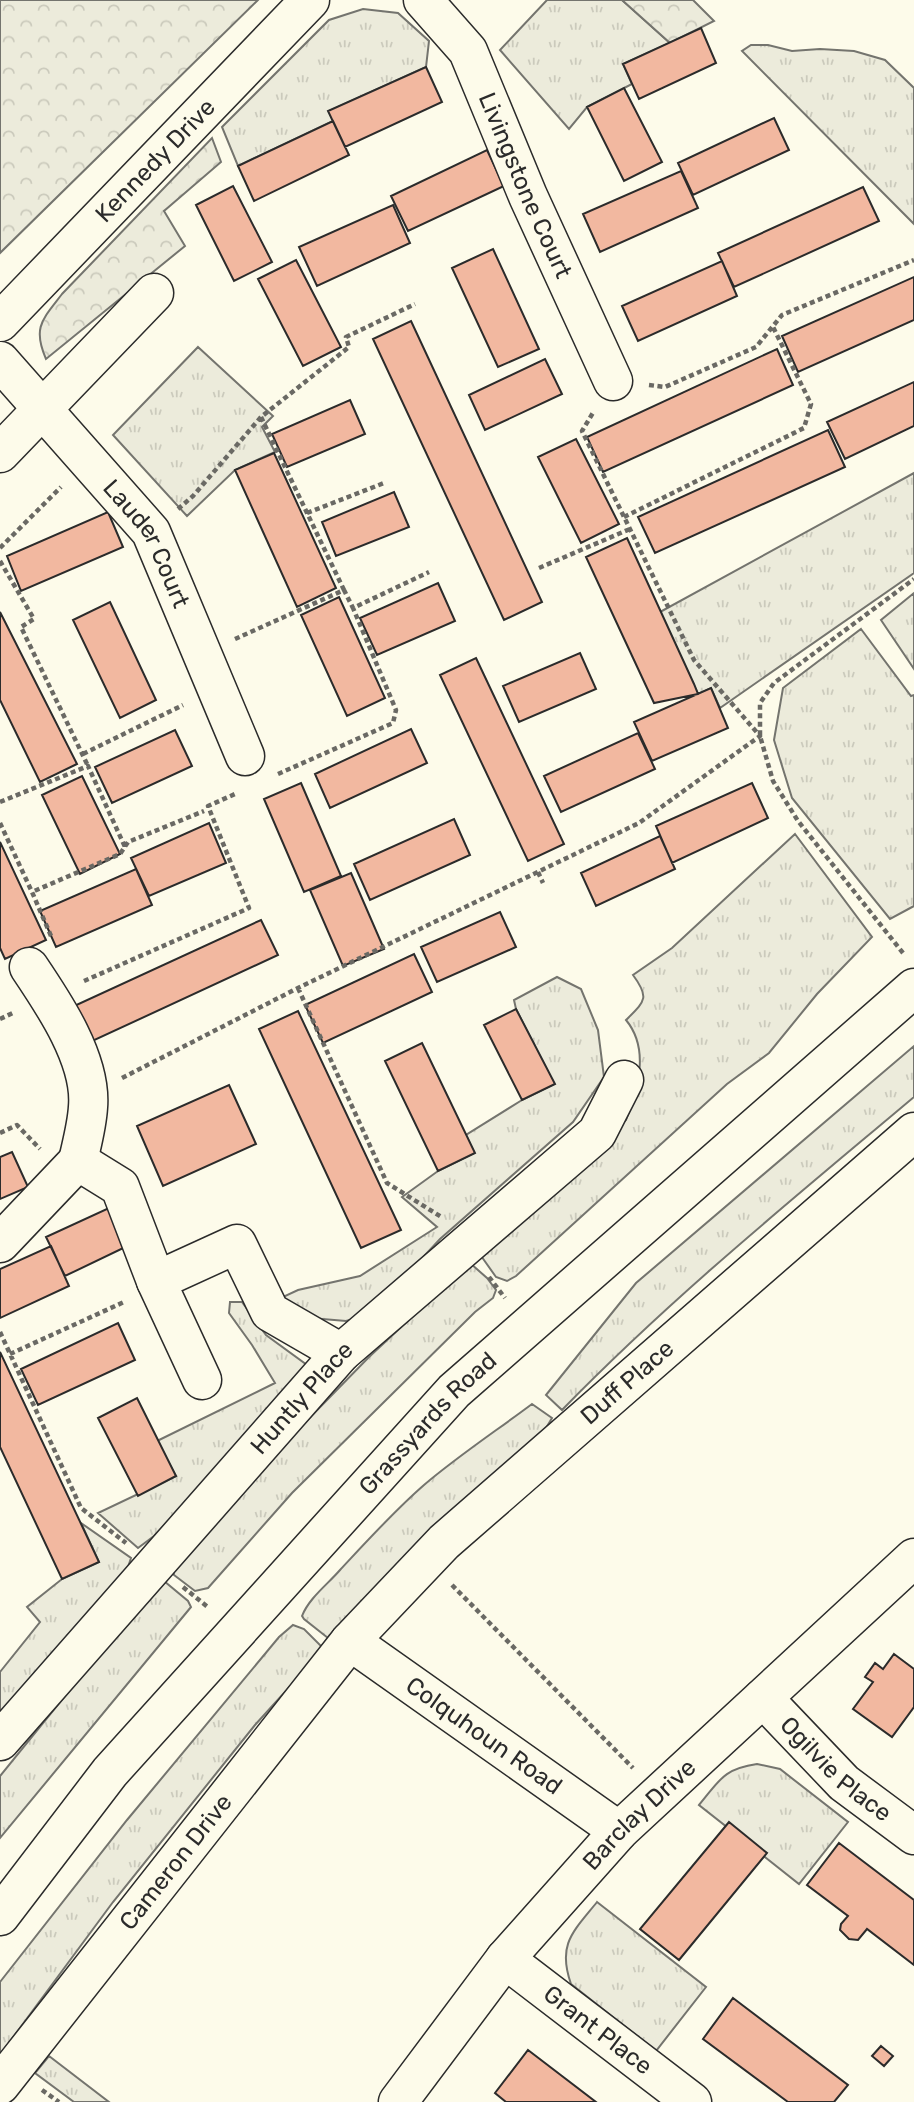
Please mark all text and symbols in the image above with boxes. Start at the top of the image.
street label: Livingstone Court [473,88,578,282]
street label: Kennedy Drive [90,93,221,228]
street label: Lauder Court [97,474,195,612]
street label: Duff Place [575,1334,679,1430]
street label: Huntly Place [245,1335,358,1460]
street label: Grassyards Road [353,1346,502,1501]
street label: Colquhoun Road [401,1671,567,1800]
street label: Ogilvie Place [774,1711,897,1827]
street label: Barclay Drive [577,1753,701,1876]
street label: Cameron Drive [114,1789,238,1935]
street label: Grant Place [538,1980,658,2081]

